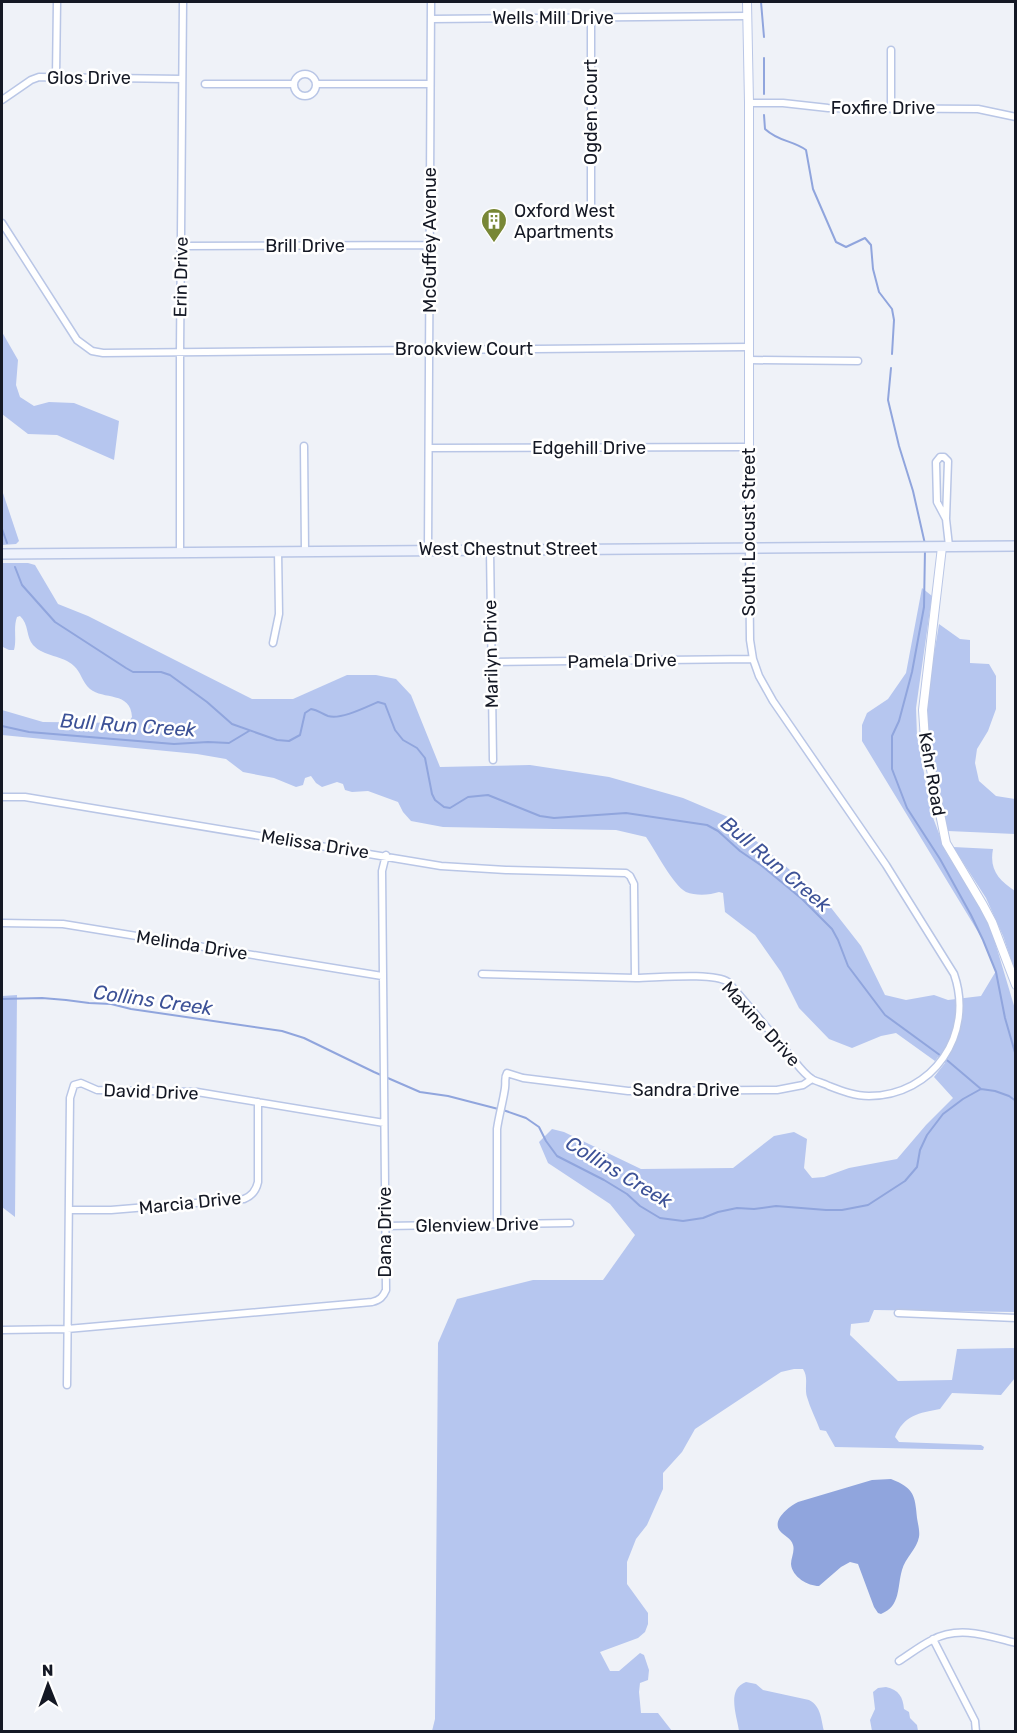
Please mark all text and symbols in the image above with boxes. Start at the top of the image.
street label: Wells Mill Drive [492,7,614,29]
street label: Ogden Court [580,59,602,165]
street label: Glos Drive [47,67,131,89]
street label: Foxfire Drive [831,97,935,119]
street label: McGuffey Avenue [419,167,441,313]
place label: Oxford West Apartments [514,200,615,243]
building icon: Oxford West Apartments [479,206,509,244]
street label: Brill Drive [265,235,345,257]
street label: Erin Drive [169,236,193,318]
street label: Brookview Court [395,338,533,360]
street label: Edgehill Drive [532,437,646,459]
street label: South Locust Street [738,448,760,616]
street label: West Chestnut Street [418,538,598,560]
street label: Marilyn Drive [479,600,503,708]
street label: Pamela Drive [567,649,677,673]
water label: Bull Run Creek [59,708,197,742]
street label: Kehr Road [914,730,950,818]
water label: Bull Run Creek [716,811,836,917]
street label: Melissa Drive [259,825,371,863]
street label: Melinda Drive [135,925,249,965]
street label: Maxine Drive [717,977,805,1071]
water label: Collins Creek [92,980,215,1020]
street label: David Drive [103,1079,199,1105]
street label: Sandra Drive [632,1079,740,1101]
water label: Collins Creek [561,1131,677,1214]
street label: Marcia Drive [138,1187,242,1219]
street label: Dana Drive [374,1187,396,1277]
street label: Glenview Drive [415,1213,539,1237]
north arrow [18,1655,78,1715]
text: N [42,1661,54,1680]

